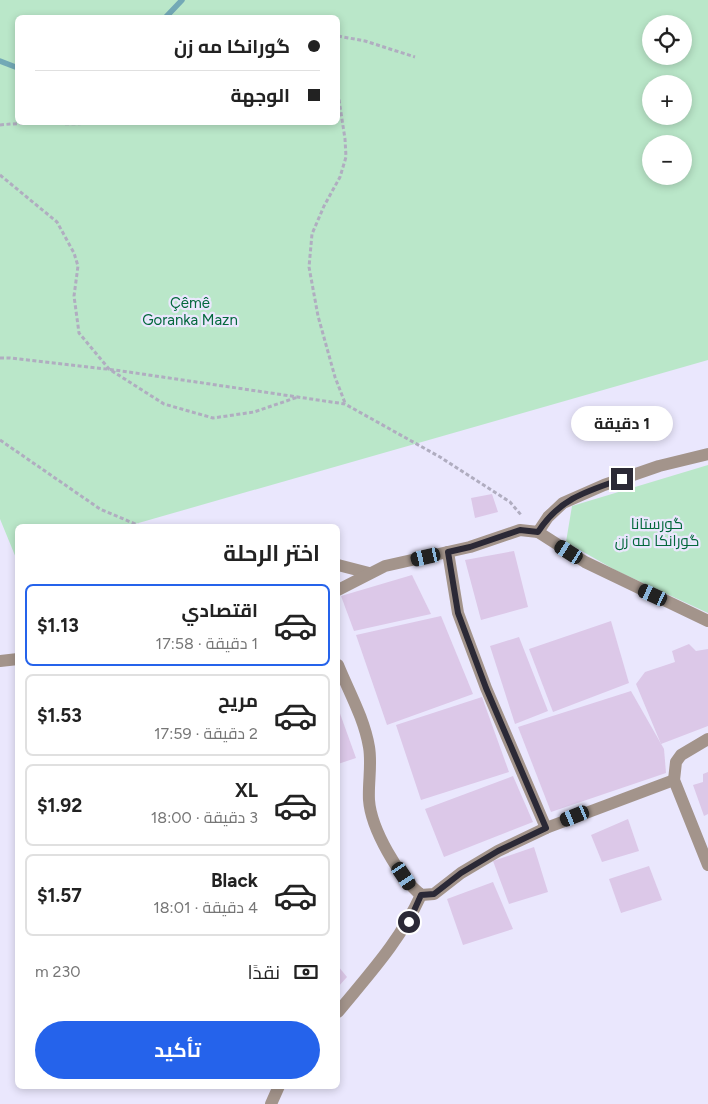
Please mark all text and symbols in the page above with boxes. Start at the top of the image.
map controls [642,15,692,185]
button: locate [642,15,692,65]
text: گورانكا مه زن [174,35,290,58]
button: + [642,75,692,125]
text: الوجهة [230,84,290,107]
button: − [642,135,692,185]
park label: Çêmê Goranka Mazn [142,294,238,329]
callout: 1 دقيقة [571,406,673,442]
text: 1 دقيقة [594,414,650,433]
route end [611,468,633,490]
park label: گورستانا گورانكا مه زن [615,515,699,551]
car [552,538,585,566]
text: اختر الرحلة [223,540,320,567]
car [409,546,442,568]
car [636,582,669,608]
text: اقتصادي [182,599,258,622]
icon: car [273,603,318,648]
text: $1.13 [37,614,79,637]
text: 1 دقيقة · 17:58 [156,634,258,653]
text: مريح [218,689,258,712]
icon: car [273,693,318,738]
text: $1.53 [37,704,82,727]
text: 2 دقيقة · 17:59 [154,724,258,743]
text: XL [235,779,258,802]
icon: car [273,783,318,828]
text: $1.92 [37,794,82,817]
car [558,803,591,829]
text: 3 دقيقة · 18:00 [151,808,258,827]
car [389,859,418,893]
text: Black [211,869,258,892]
icon: car [273,873,318,918]
text: $1.57 [37,884,82,907]
text: 4 دقيقة · 18:01 [153,898,258,917]
route start [398,911,420,933]
icon: cash [292,958,320,986]
text: نقدًا [248,961,280,984]
text: 230 m [35,962,80,981]
button: تأكيد [35,1021,320,1079]

